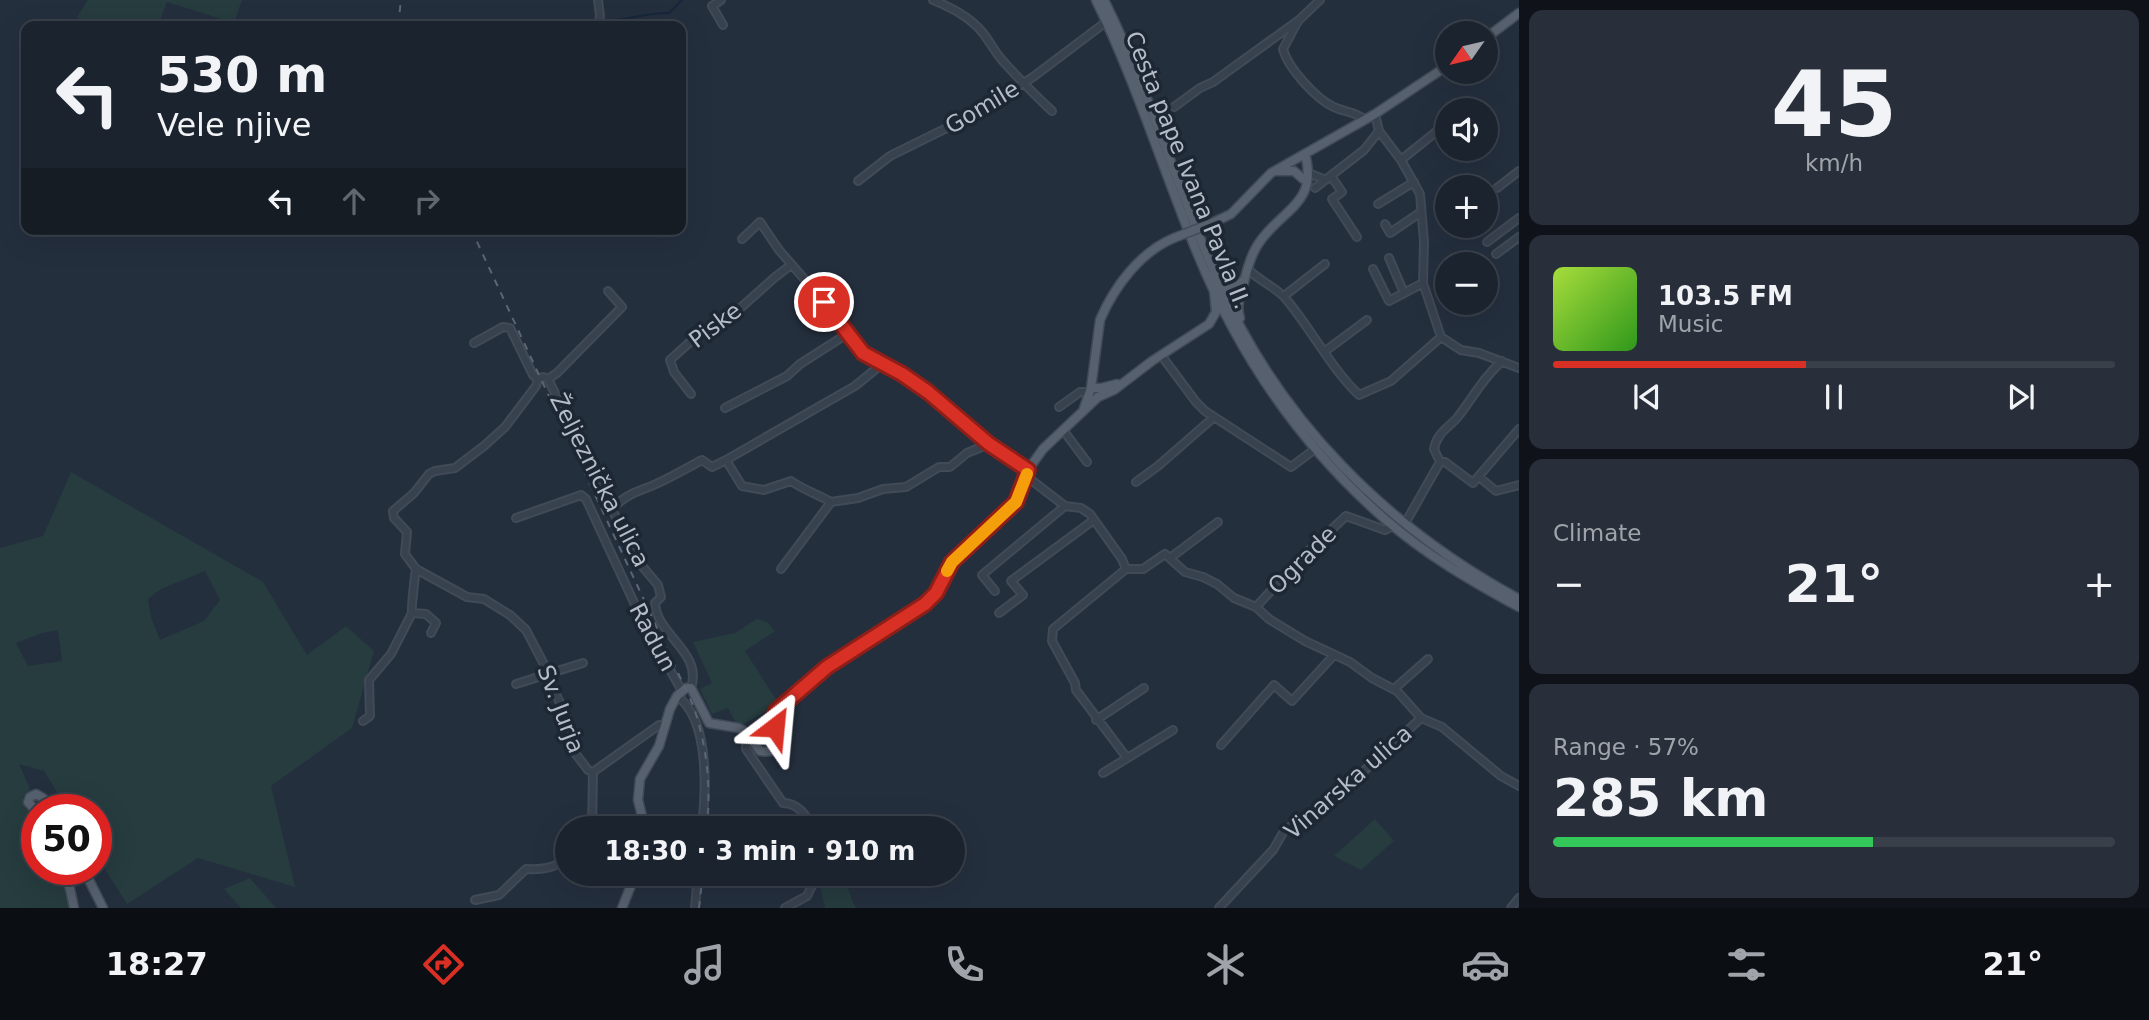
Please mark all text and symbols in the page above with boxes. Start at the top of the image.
north arrow [1435,21,1498,84]
map controls [1435,21,1498,315]
street label: Cesta pape Ivana Pavla II. [1120,27,1256,313]
text: 530 m [157,47,327,104]
icon: left [42,49,133,140]
text: 45 [1771,52,1897,157]
street label: Gomile [940,75,1024,139]
button: sound [1435,98,1498,161]
text: Vele njive [157,106,312,144]
text: km/h [1805,150,1863,176]
button: + [1435,175,1498,238]
icon: left [262,182,300,220]
icon: ahead [335,182,373,220]
icon: right [408,182,446,220]
button: − [1435,252,1498,315]
pin [794,272,854,332]
text: 103.5 FM [1658,281,1793,311]
icon: arrive [805,283,843,321]
street label: Piske [684,297,746,353]
text: Music [1658,311,1723,337]
icon: previous [1628,378,1666,416]
icon: pause [1815,378,1853,416]
icon: next [2002,378,2040,416]
street label: Željeznička ulica [545,389,656,571]
text: Climate [1553,520,1642,546]
street label: Ograde [1263,521,1341,599]
text: 21° [1785,554,1883,614]
text: − [1553,562,1585,606]
text: + [2083,562,2115,606]
street label: Radun [624,599,682,675]
street label: Sv. Jurja [532,661,590,757]
position arrow [738,690,812,764]
street label: Vinarska ulica [1279,720,1417,844]
text: Range · 57% [1553,734,1699,760]
text: 285 km [1553,768,1768,828]
speed limit sign: 50 [21,794,112,885]
text: 18:30 · 3 min · 910 m [605,836,915,866]
icon: directions [419,940,468,989]
icon: music [680,940,729,989]
icon: phone [940,940,989,989]
icon: climate [1201,940,1250,989]
icon: car [1461,940,1510,989]
icon: filters [1722,940,1771,989]
text: 18:27 [106,945,208,983]
text: 21° [1983,945,2043,983]

